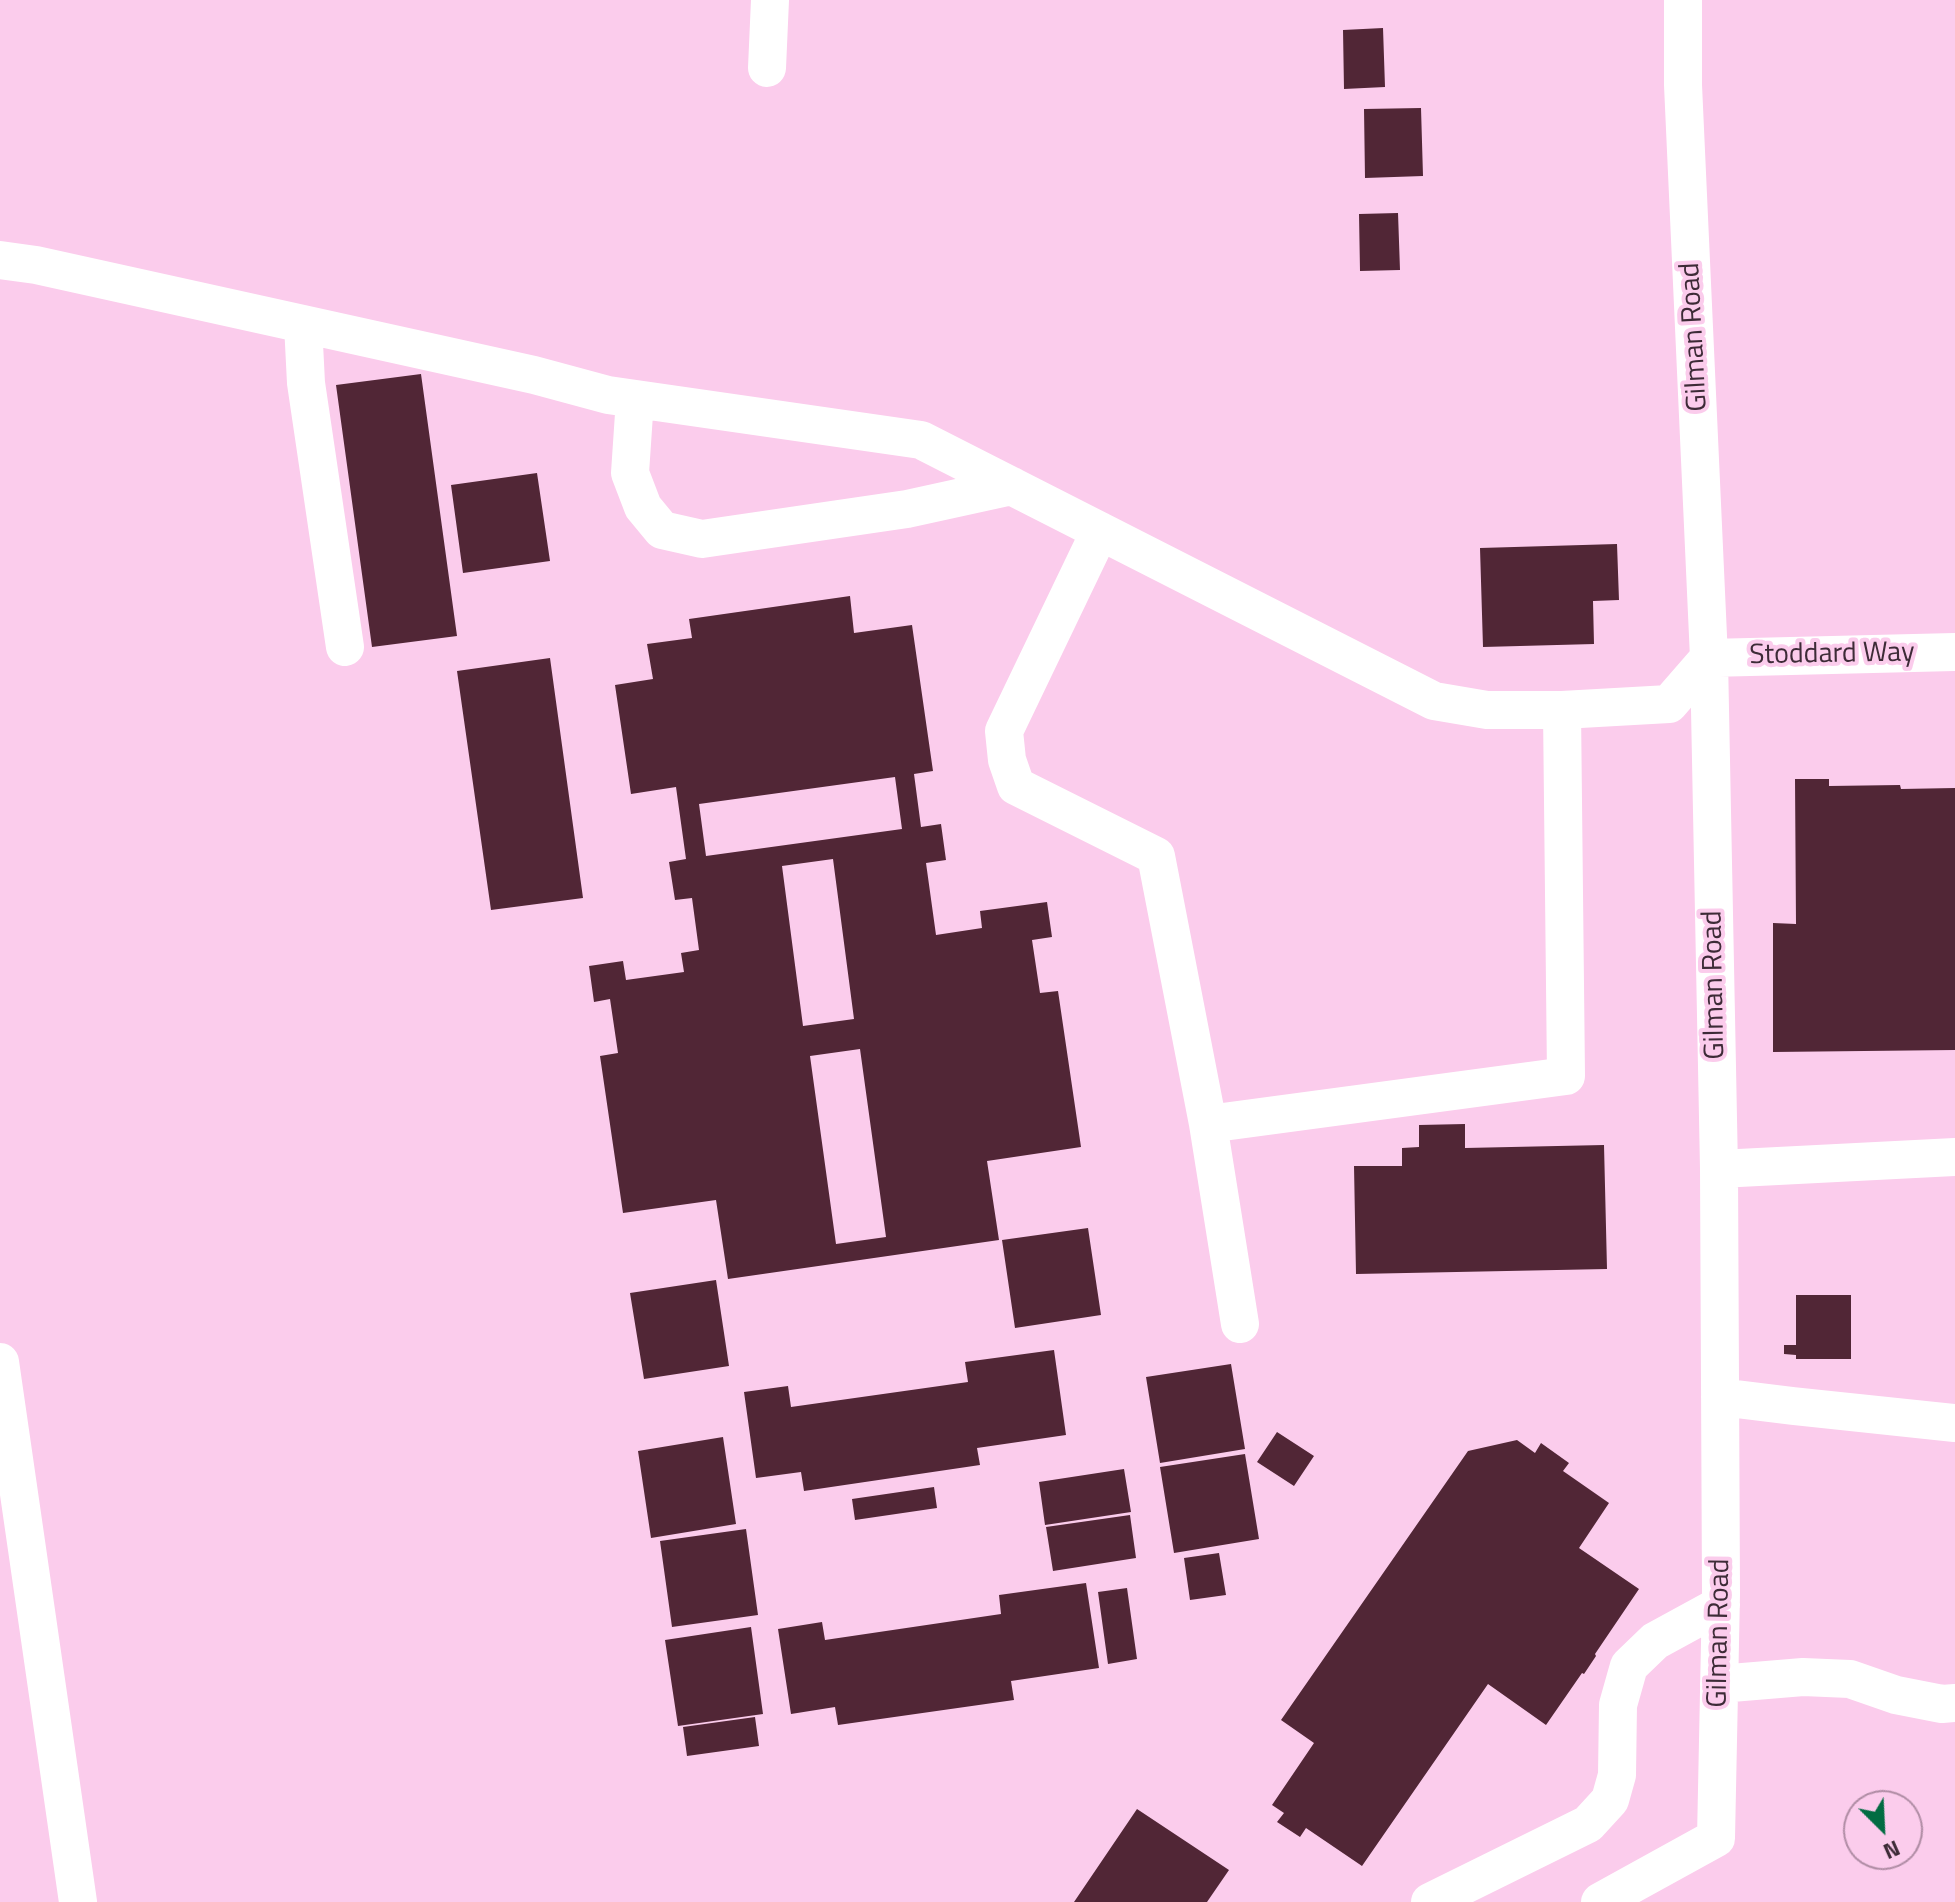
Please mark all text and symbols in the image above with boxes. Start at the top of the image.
street label: Gilman Road [1674,262,1716,412]
street label: Stoddard Way [1749,637,1915,673]
street label: Gilman Road [1697,910,1733,1060]
street label: Gilman Road [1702,1558,1738,1708]
north arrow [1843,1790,1923,1870]
text: N [1878,1831,1906,1869]

